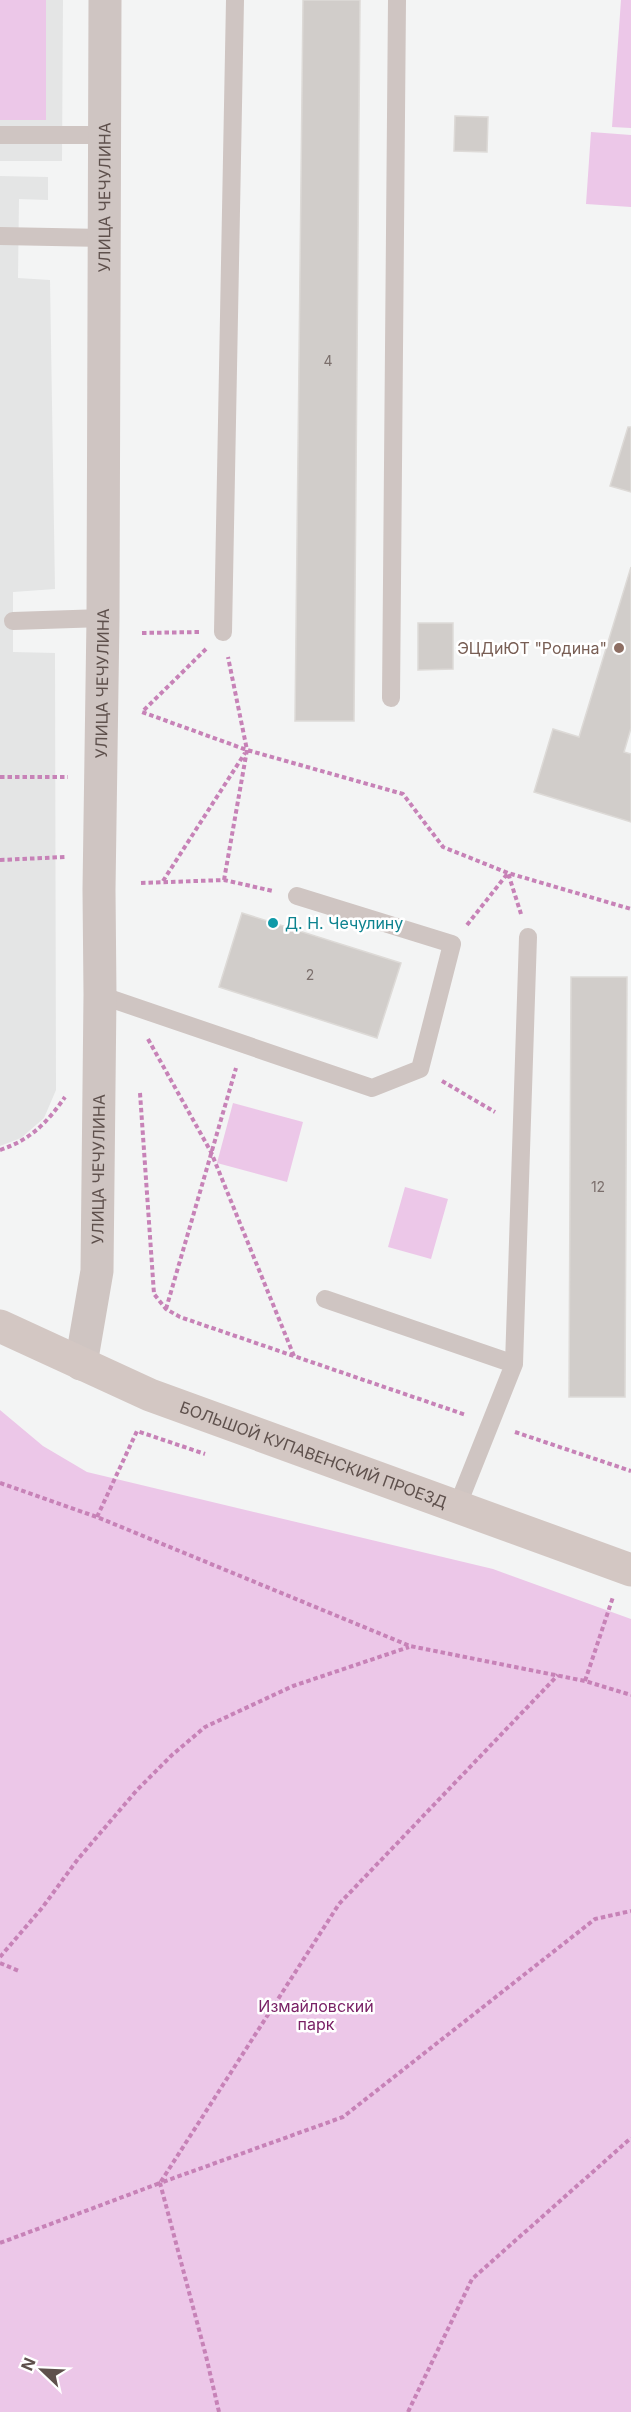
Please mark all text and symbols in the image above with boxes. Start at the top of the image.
street label: УЛИЦА ЧЕЧУЛИНА [94,122,115,273]
house number: 4 [323,352,333,369]
street label: УЛИЦА ЧЕЧУЛИНА [91,608,113,759]
place label: ЭЦДиЮТ "Родина" [457,638,607,658]
marker: ЭЦДиЮТ "Родина" [612,641,626,655]
place label: Д. Н. Чечулину [285,913,403,933]
marker: Д. Н. Чечулину [266,916,280,930]
house number: 2 [306,966,314,983]
street label: УЛИЦА ЧЕЧУЛИНА [87,1094,109,1245]
house number: 12 [591,1178,605,1195]
street label: БОЛЬШОЙ КУПАВЕНСКИЙ ПРОЕЗД [177,1397,450,1512]
park label: Измайловский парк [258,1996,374,2034]
north arrow [12,2340,72,2400]
text: N [17,2355,40,2374]

